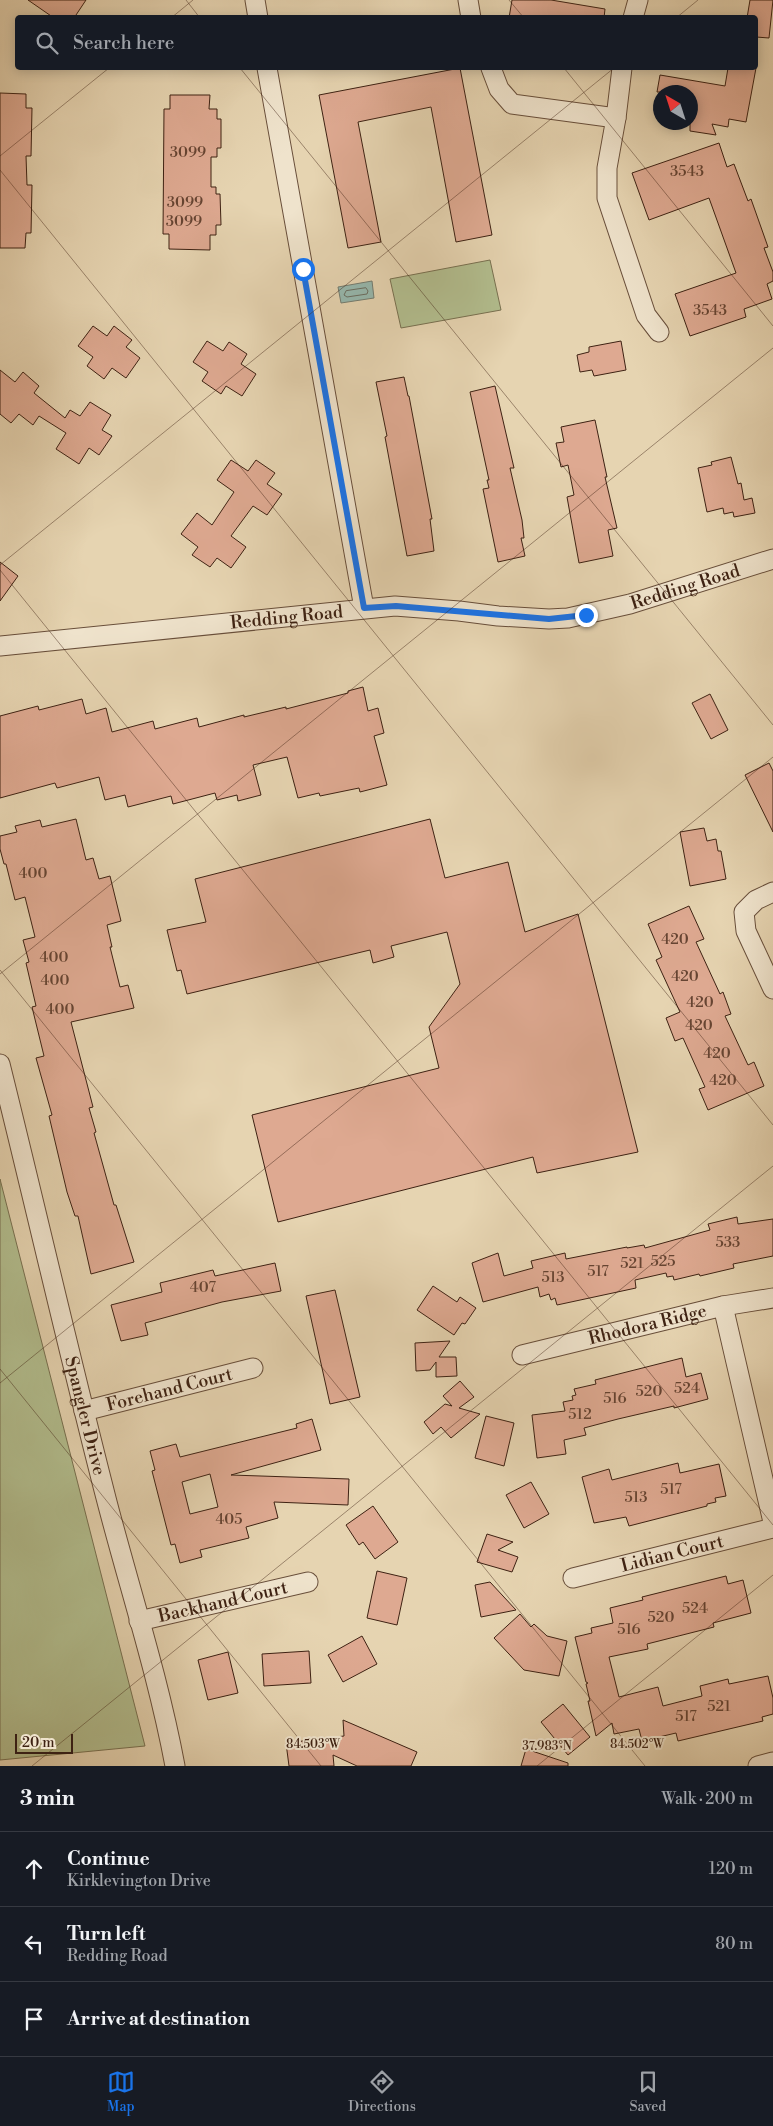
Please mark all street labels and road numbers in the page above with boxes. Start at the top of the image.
street label: Redding Road [628,558,743,615]
street label: Redding Road [229,600,345,634]
street label: Rhodora Ridge [586,1299,709,1350]
street label: Spangler Drive [60,1354,111,1478]
street label: Forehand Court [104,1362,235,1416]
street label: Lidian Court [618,1529,726,1577]
street label: Backhand Court [155,1575,290,1628]

